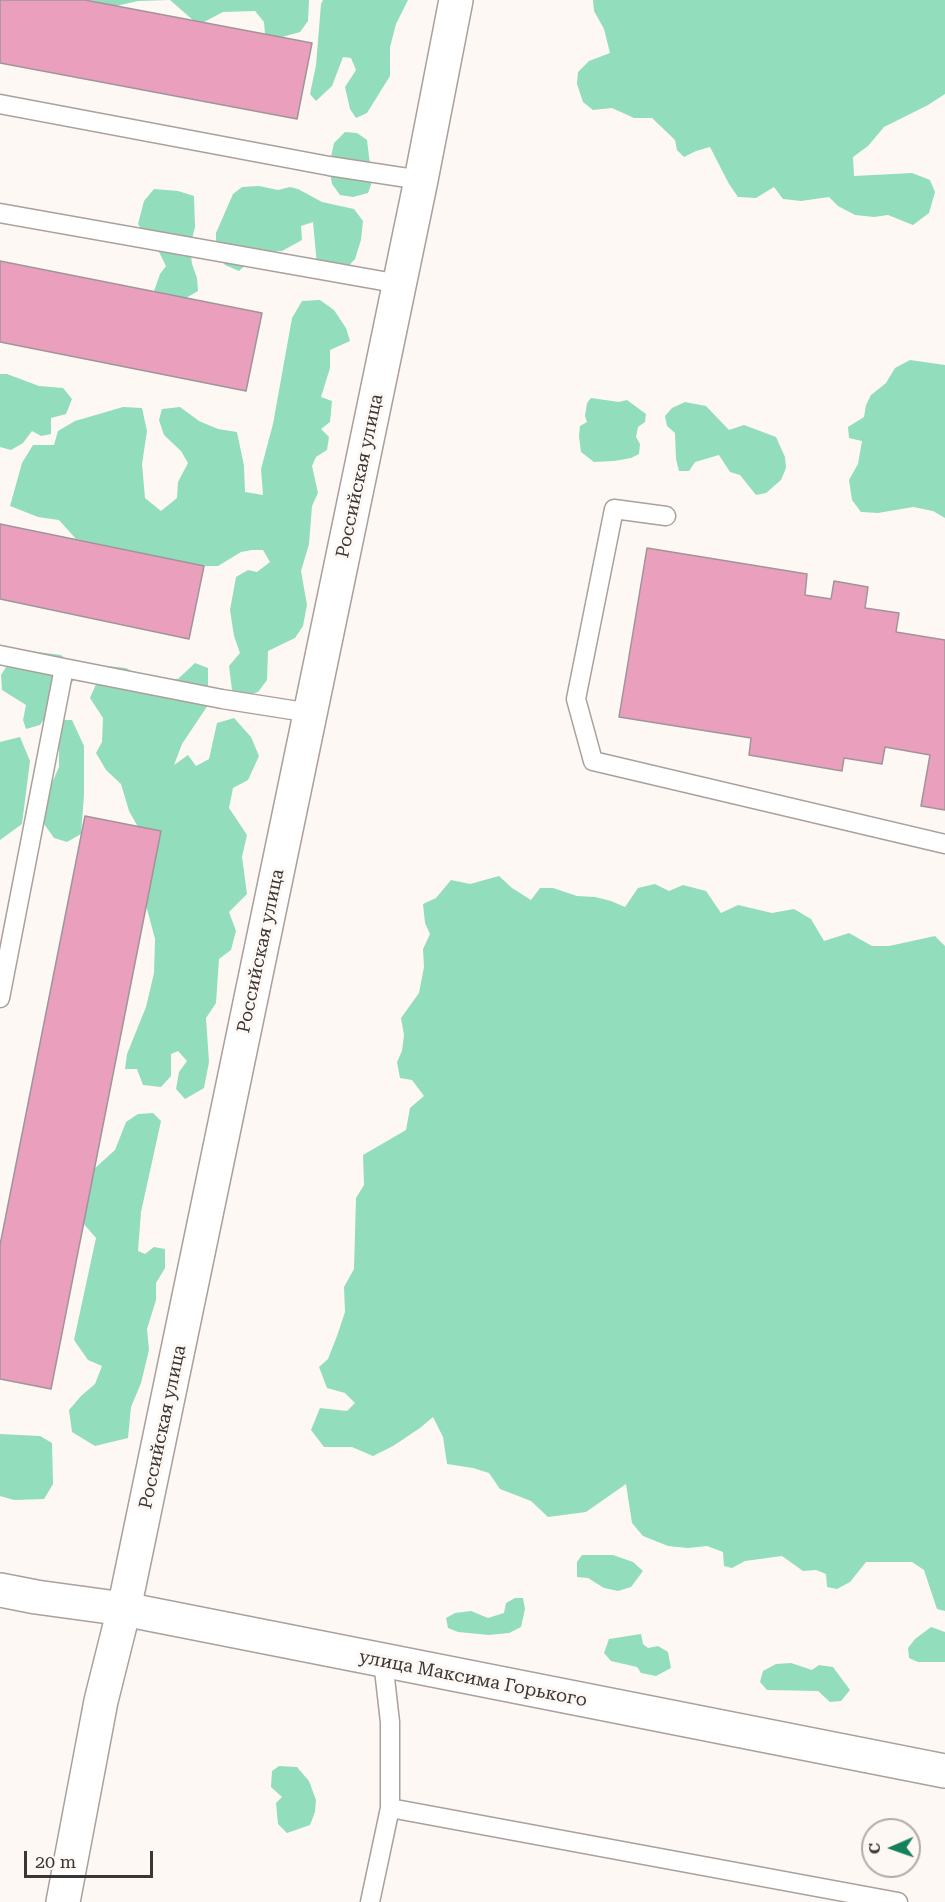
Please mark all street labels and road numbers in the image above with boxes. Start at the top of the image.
street label: Российская улица [332,392,388,560]
street label: Российская улица [233,867,289,1035]
street label: Российская улица [135,1343,191,1511]
street label: улица Максима Горького [357,1646,589,1712]

